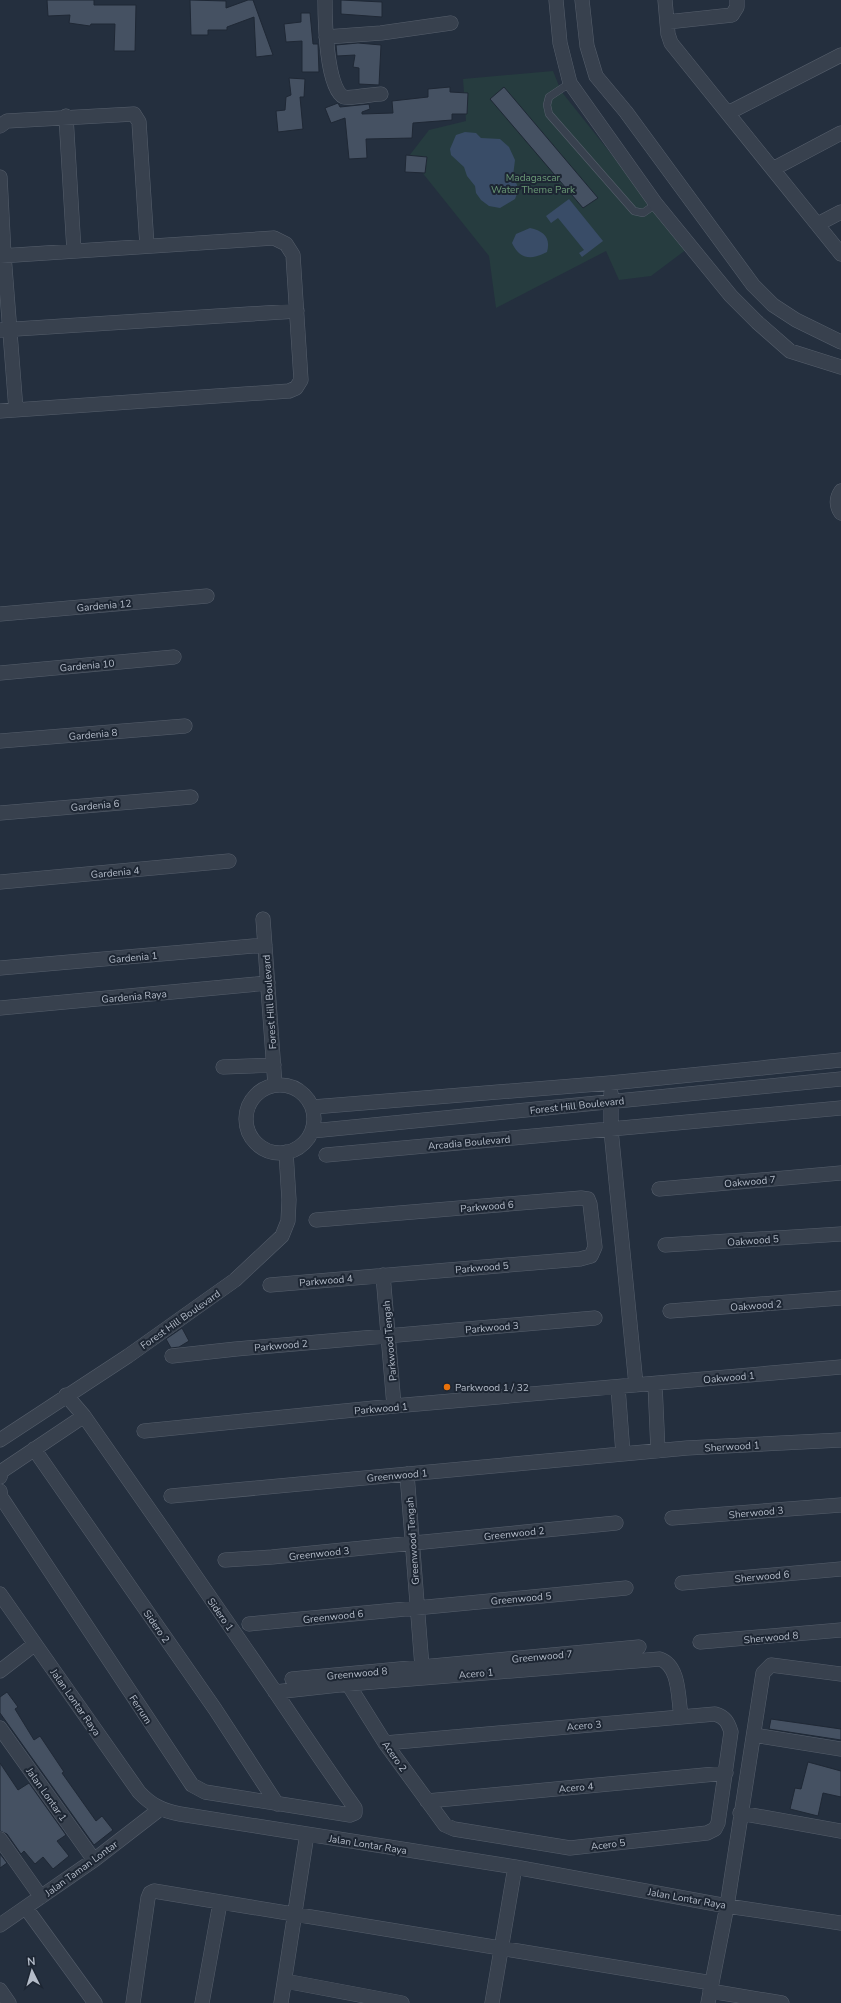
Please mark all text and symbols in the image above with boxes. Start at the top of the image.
park label: Madagascar Water Theme Park [491,171,576,197]
street label: Gardenia 12 [76,597,132,615]
street label: Gardenia 10 [59,657,115,675]
street label: Gardenia 8 [68,726,118,744]
street label: Gardenia 6 [70,797,120,815]
street label: Gardenia 4 [90,864,140,882]
street label: Gardenia 1 [108,949,158,967]
street label: Forest Hill Boulevard [260,954,280,1050]
street label: Gardenia Raya [101,987,167,1007]
street label: Forest Hill Boulevard [529,1094,625,1118]
street label: Arcadia Boulevard [427,1132,511,1154]
street label: Oakwood 7 [724,1173,776,1191]
street label: Parkwood 6 [460,1198,514,1216]
street label: Oakwood 5 [727,1232,779,1250]
street label: Parkwood 5 [455,1259,509,1277]
street label: Parkwood 4 [299,1272,353,1290]
street label: Forest Hill Boulevard [138,1287,224,1353]
street label: Oakwood 2 [730,1297,782,1315]
street label: Parkwood Tengah [380,1300,400,1382]
street label: Parkwood 3 [465,1319,519,1337]
street label: Parkwood 2 [254,1337,308,1355]
street label: Oakwood 1 [703,1369,755,1387]
place label: Parkwood 1 / 32 [455,1381,529,1395]
marker: Parkwood 1 / 32 [442,1382,452,1392]
street label: Parkwood 1 [354,1400,408,1418]
street label: Sherwood 1 [704,1439,760,1455]
street label: Greenwood 1 [366,1466,428,1486]
street label: Greenwood Tengah [403,1497,423,1585]
street label: Sherwood 3 [728,1504,784,1522]
street label: Greenwood 2 [483,1524,545,1544]
street label: Greenwood 3 [288,1544,350,1564]
street label: Sherwood 6 [734,1568,790,1586]
street label: Greenwood 5 [490,1589,552,1609]
street label: Sidero 1 [204,1595,237,1634]
street label: Sidero 2 [140,1607,173,1646]
street label: Greenwood 6 [302,1607,364,1627]
street label: Sherwood 8 [743,1629,799,1647]
street label: Greenwood 7 [511,1647,573,1667]
street label: Greenwood 8 [326,1664,388,1684]
street label: Jalan Lontar Raya [46,1665,104,1739]
street label: Acero 1 [458,1666,494,1682]
street label: Ferrum [126,1692,155,1727]
street label: Acero 3 [566,1718,602,1734]
street label: Acero 2 [378,1738,410,1775]
street label: Jalan Lontar 1 [22,1764,70,1824]
street label: Acero 4 [558,1780,594,1796]
street label: Jalan Lontar Raya [327,1832,408,1858]
street label: Acero 5 [590,1836,626,1854]
street label: Jalan Taman Lontar [42,1837,121,1901]
street label: Jalan Lontar Raya [646,1885,727,1913]
north arrow [12,1951,52,1991]
text: N [26,1954,36,1969]

